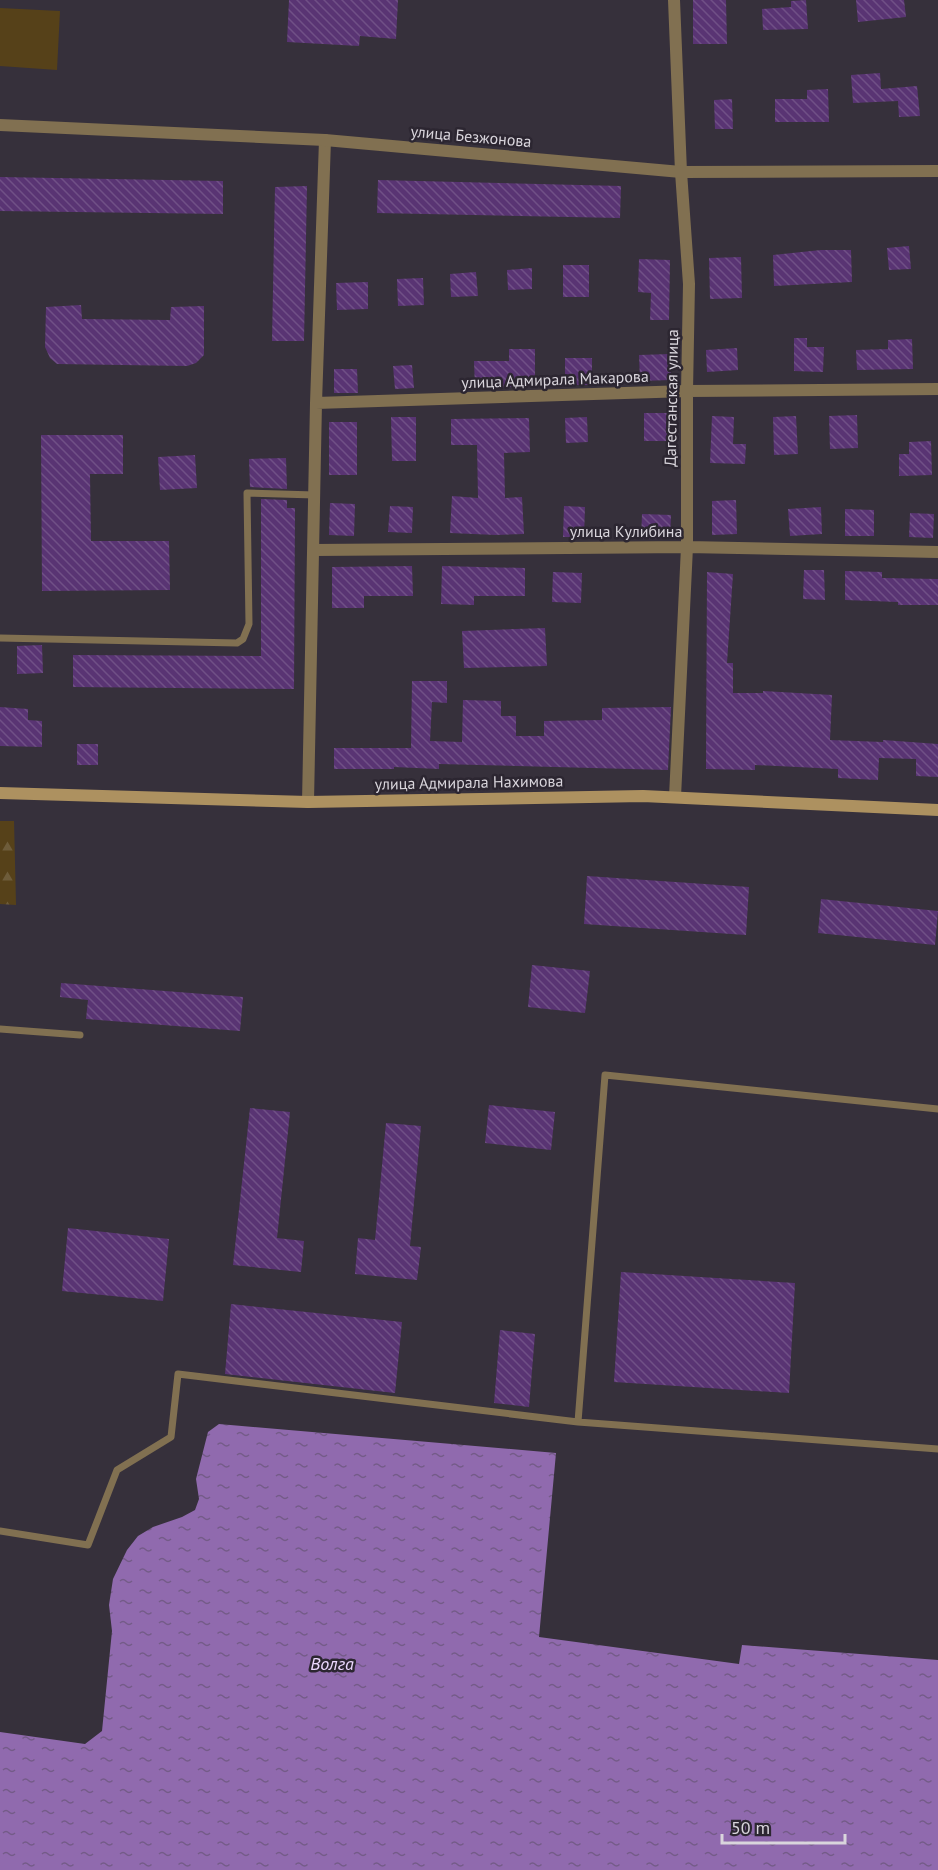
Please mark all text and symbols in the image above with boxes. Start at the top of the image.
street label: улица Безжонова [410,121,532,151]
street label: Дагестанская улица [660,329,682,467]
street label: улица Адмирала Макарова [461,366,649,392]
street label: улица Кулибина [570,521,682,541]
street label: улица Адмирала Нахимова [374,770,564,794]
water label: Волга [310,1652,354,1675]
scale bar [722,1807,845,1845]
text: 50 m [731,1816,770,1839]

